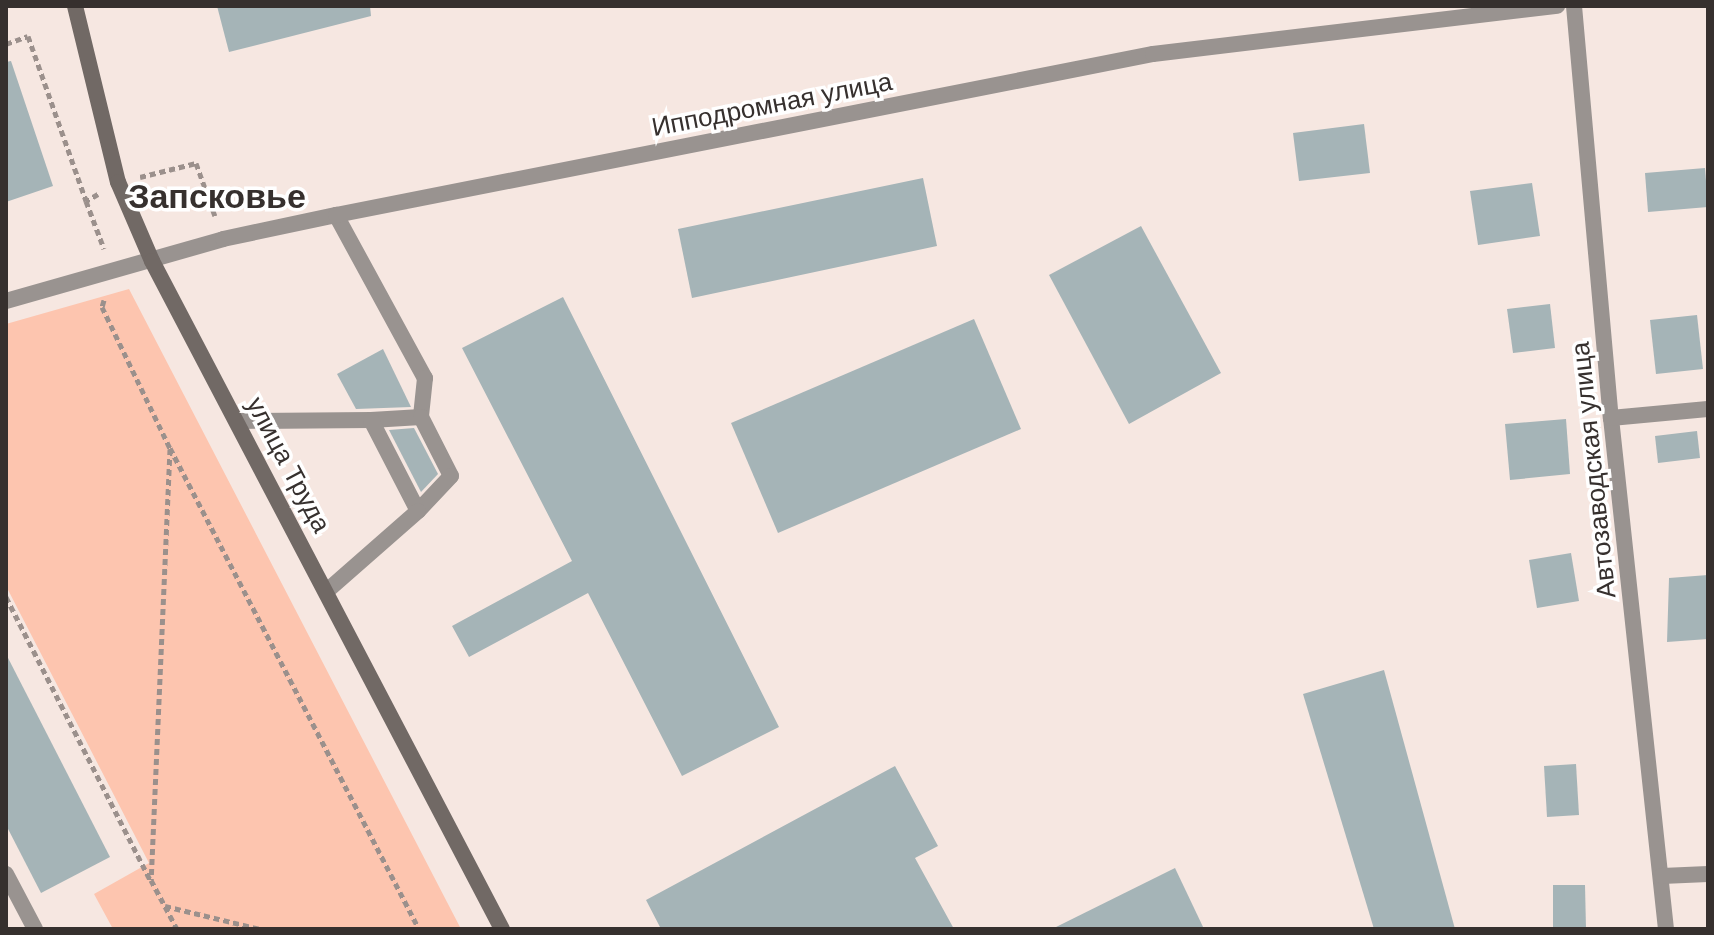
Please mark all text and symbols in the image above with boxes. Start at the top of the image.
street label: Ипподромная улица [649,66,895,144]
district label: Запсковье [128,177,306,217]
street label: Автозаводская улица [1565,340,1623,600]
street label: улица Труда [239,392,337,538]

